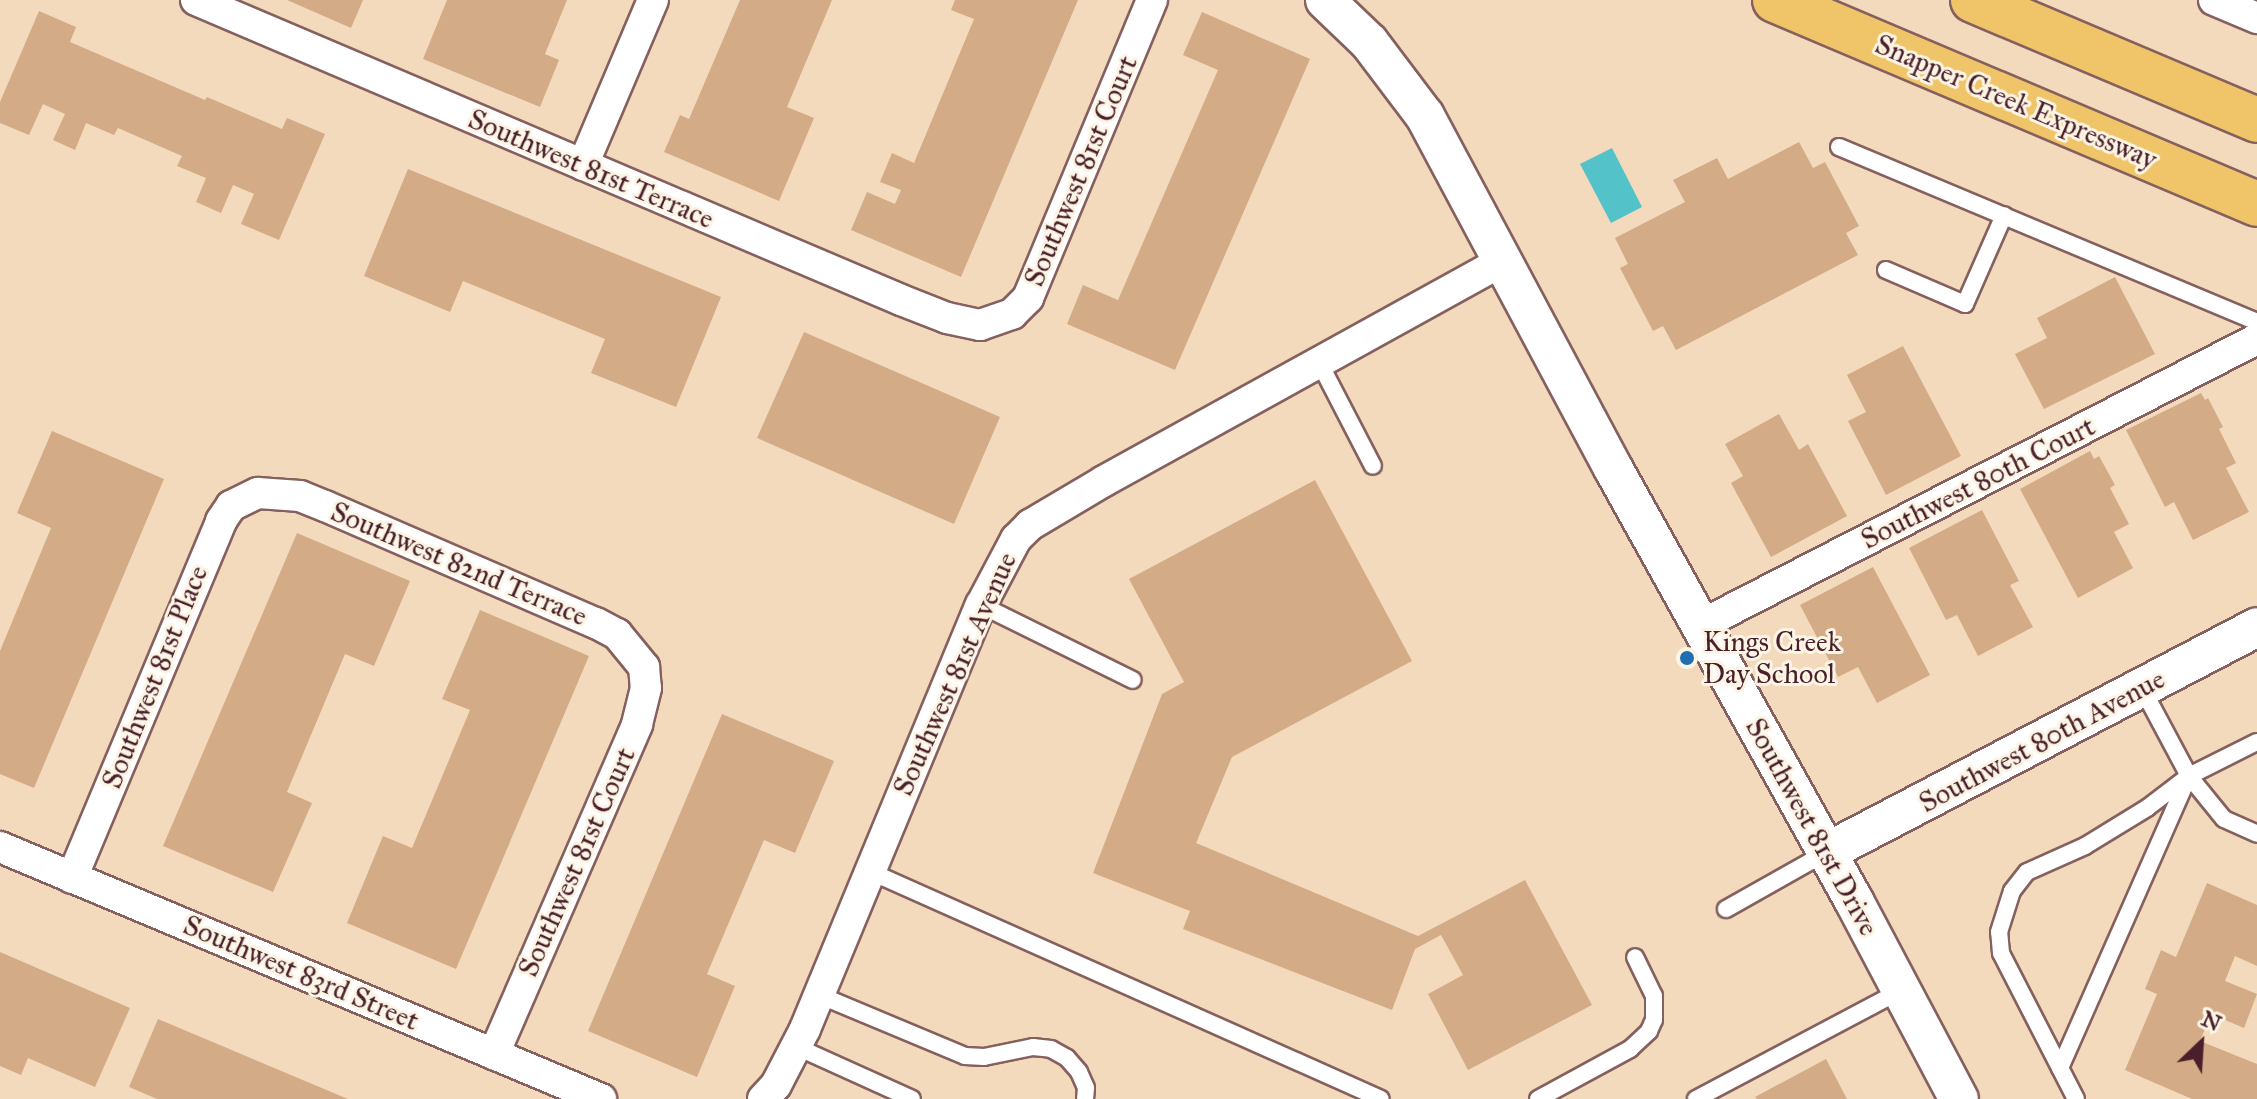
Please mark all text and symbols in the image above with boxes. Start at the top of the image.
street label: Snapper Creek Expressway [1870,27,2162,177]
street label: Southwest 81st Court [1017,51,1145,291]
street label: Southwest 81st Terrace [463,102,719,236]
street label: Southwest 80th Court [1855,409,2101,557]
street label: Southwest 82nd Terrace [326,495,592,633]
street label: Southwest 81st Avenue [886,547,1024,801]
street label: Southwest 81st Place [95,561,215,793]
place label: Kings Creek Day School [1703,625,1841,691]
marker: Kings Creek Day School [1678,649,1696,667]
street label: Southwest 80th Avenue [1914,662,2170,820]
street label: Southwest 81st Drive [1738,712,1886,942]
street label: Southwest 81st Court [511,742,643,982]
street label: Southwest 83rd Street [178,908,424,1038]
north arrow [2161,1003,2241,1083]
text: N [2197,1005,2226,1037]

